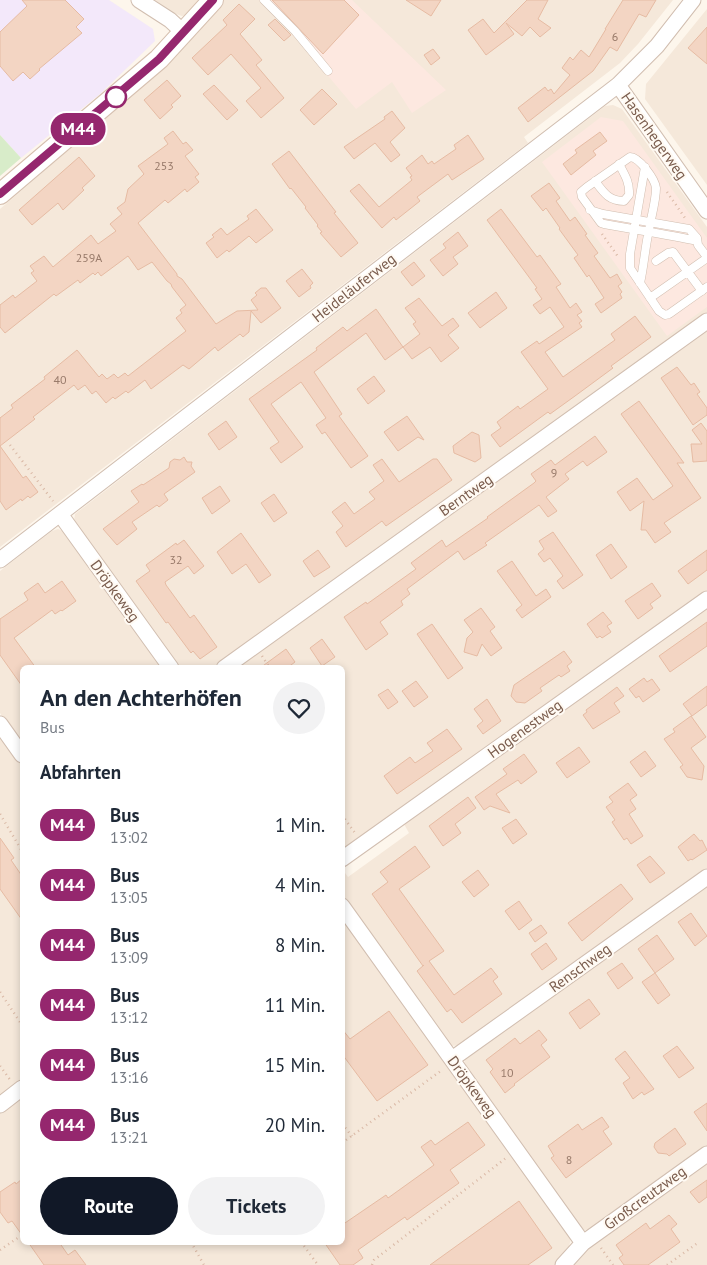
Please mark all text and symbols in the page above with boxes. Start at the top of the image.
house number: 6 [612,29,618,44]
unlabelled marker [105,86,127,108]
street label: Hasenhegerweg [617,88,692,183]
line badge: M44 [49,113,107,145]
text: M44 [61,117,95,140]
house number: 253 [154,158,174,173]
street label: Heideläuferweg [308,249,399,326]
house number: 259A [76,250,102,265]
house number: 40 [53,372,67,387]
house number: 9 [551,465,557,480]
street label: Berntweg [435,469,496,520]
house number: 32 [169,552,183,567]
street label: Dröpkeweg [87,556,144,625]
text: An den Achterhöfen [40,682,242,713]
button: heart [273,682,325,734]
street label: Hogenestweg [484,695,566,762]
text: Bus [40,717,65,737]
text: Abfahrten [40,760,121,784]
text: Bus [110,803,139,827]
text: M44 [50,813,85,836]
text: 1 Min. [275,813,325,837]
text: 13:02 [110,827,148,847]
text: Bus [110,863,139,887]
text: M44 [50,873,85,896]
text: 4 Min. [275,873,325,897]
text: 13:05 [110,887,148,907]
text: Bus [110,923,139,947]
text: M44 [50,933,85,956]
text: 8 Min. [275,933,325,957]
street label: Renschweg [545,939,614,996]
text: 13:09 [110,947,148,967]
text: Bus [110,983,139,1007]
text: M44 [50,993,85,1016]
text: 11 Min. [265,993,325,1017]
text: 13:12 [110,1007,148,1027]
text: Bus [110,1043,139,1067]
street label: Dröpkeweg [444,1052,501,1121]
text: M44 [50,1053,85,1076]
text: 15 Min. [265,1053,325,1077]
house number: 10 [500,1065,514,1080]
text: 13:16 [110,1067,148,1087]
text: Bus [110,1103,139,1127]
text: M44 [50,1113,85,1136]
text: 20 Min. [265,1113,325,1137]
text: 13:21 [110,1127,148,1147]
house number: 8 [566,1152,572,1167]
street label: Großcreutzweg [600,1161,690,1234]
button: Route [40,1177,178,1235]
button: Tickets [188,1177,325,1235]

